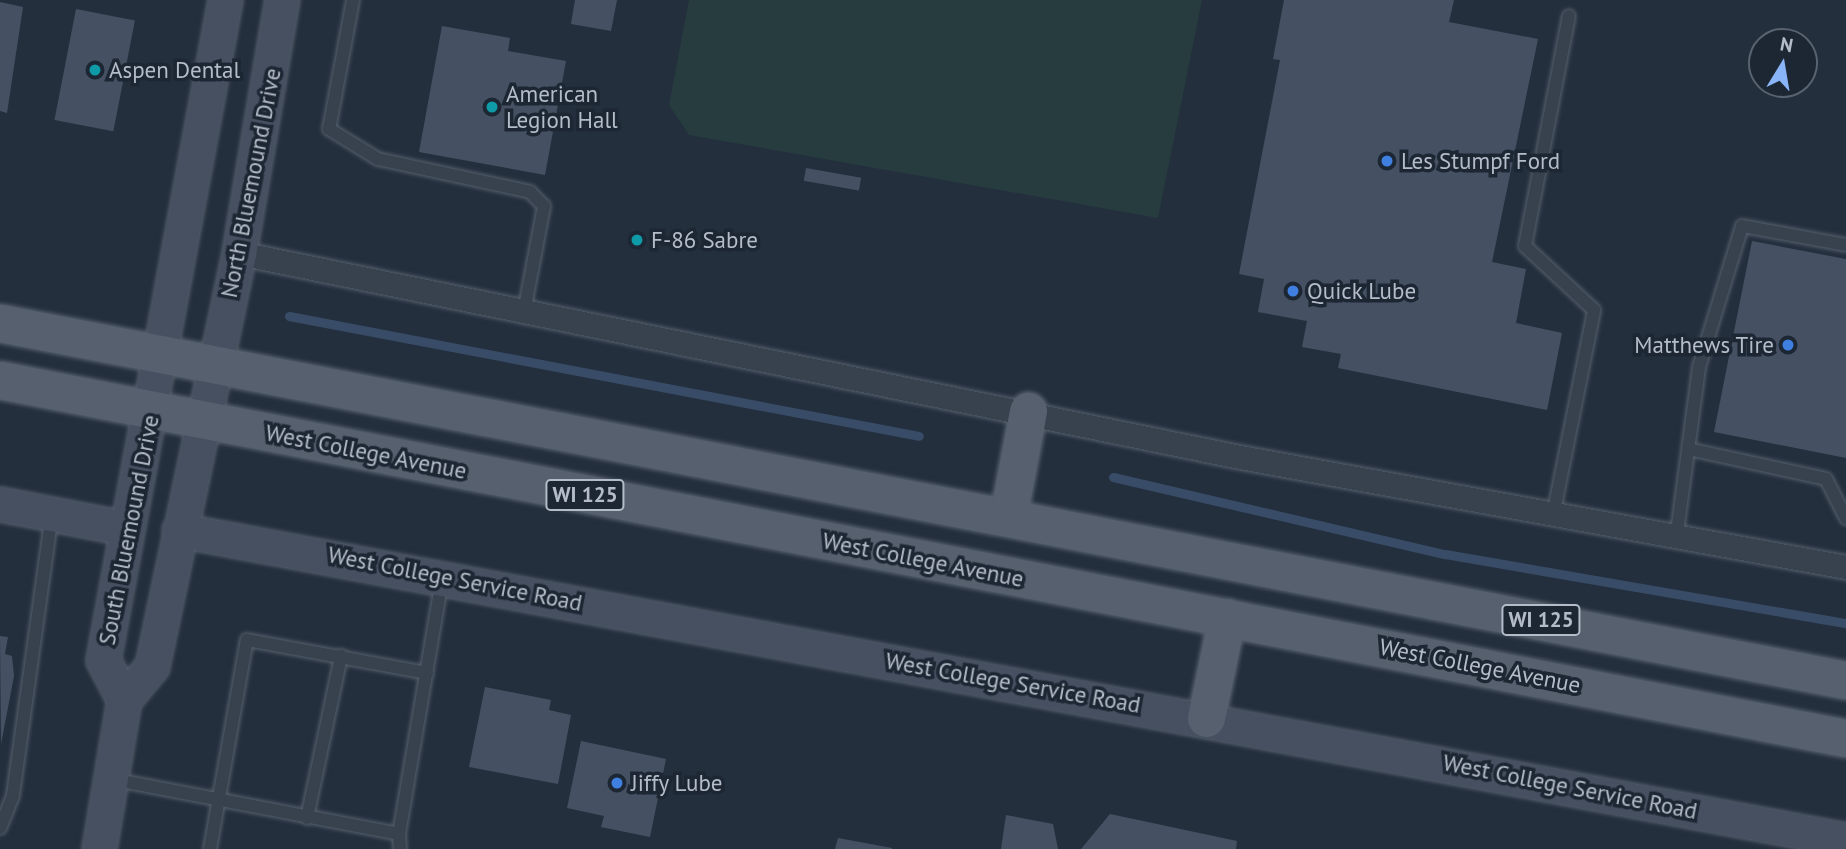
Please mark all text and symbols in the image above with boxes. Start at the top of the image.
north arrow [1748,28,1818,98]
text: N [1778,31,1795,57]
place label: Aspen Dental [109,56,240,84]
marker: Aspen Dental [87,62,103,78]
street label: North Bluemound Drive [215,66,287,300]
place label: American Legion Hall [506,80,618,134]
marker: American Legion Hall [484,99,500,115]
place label: Les Stumpf Ford [1401,147,1560,175]
marker: Les Stumpf Ford [1379,153,1395,169]
place label: F-86 Sabre [651,226,758,254]
marker: F-86 Sabre [629,232,645,248]
place label: Quick Lube [1307,277,1417,305]
marker: Quick Lube [1285,283,1301,299]
place label: Matthews Tire [1634,331,1774,359]
marker: Matthews Tire [1780,337,1796,353]
street label: South Bluemound Drive [93,413,165,647]
street label: West College Avenue [263,419,469,485]
road number: WI 125 [545,477,625,512]
street label: West College Avenue [820,527,1026,593]
street label: West College Service Road [326,541,584,617]
road number: WI 125 [1501,602,1581,638]
street label: West College Avenue [1377,633,1583,699]
street label: West College Service Road [883,647,1143,719]
street label: West College Service Road [1441,749,1699,825]
place label: Jiffy Lube [631,769,723,797]
marker: Jiffy Lube [609,775,625,791]

